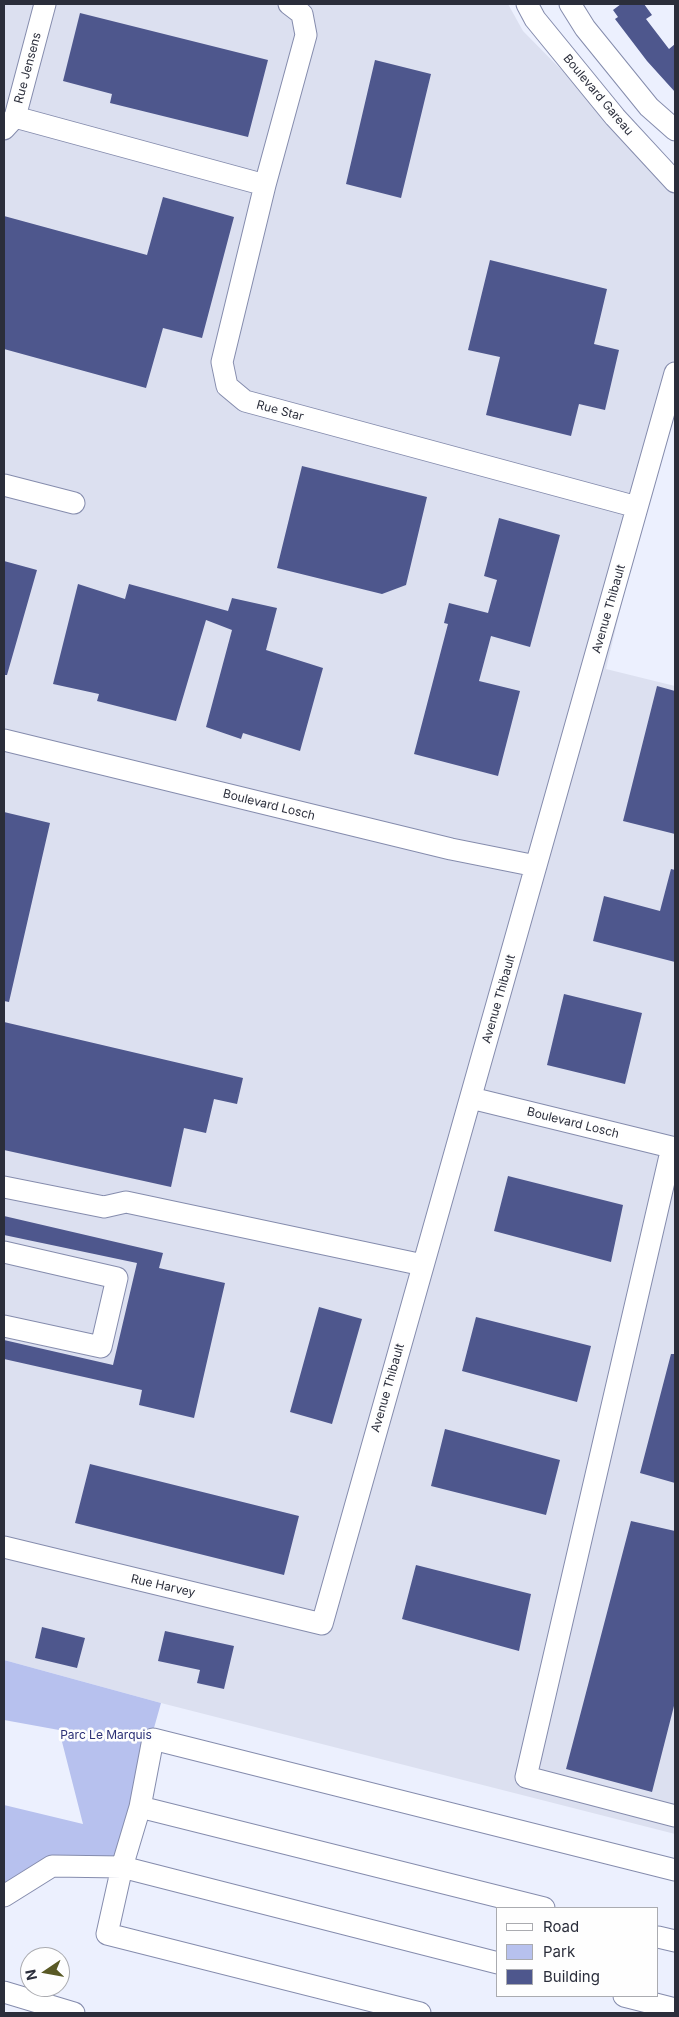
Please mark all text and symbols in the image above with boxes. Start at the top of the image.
street label: Rue Jensens [12,31,44,105]
street label: Boulevard Gareau [560,52,636,138]
street label: Rue Star [255,398,305,424]
street label: Avenue Thibault [589,563,629,655]
street label: Boulevard Losch [221,787,317,823]
street label: Avenue Thibault [479,953,519,1045]
street label: Boulevard Losch [525,1105,621,1141]
street label: Avenue Thibault [368,1342,408,1434]
street label: Rue Harvey [129,1572,197,1600]
park label: Parc Le Marquis [60,1728,152,1742]
legend [497,1907,659,1997]
text: Road [543,1917,579,1936]
text: Park [543,1942,575,1961]
north arrow [20,1947,70,1997]
text: Building [543,1967,600,1986]
text: N [21,1968,40,1982]

